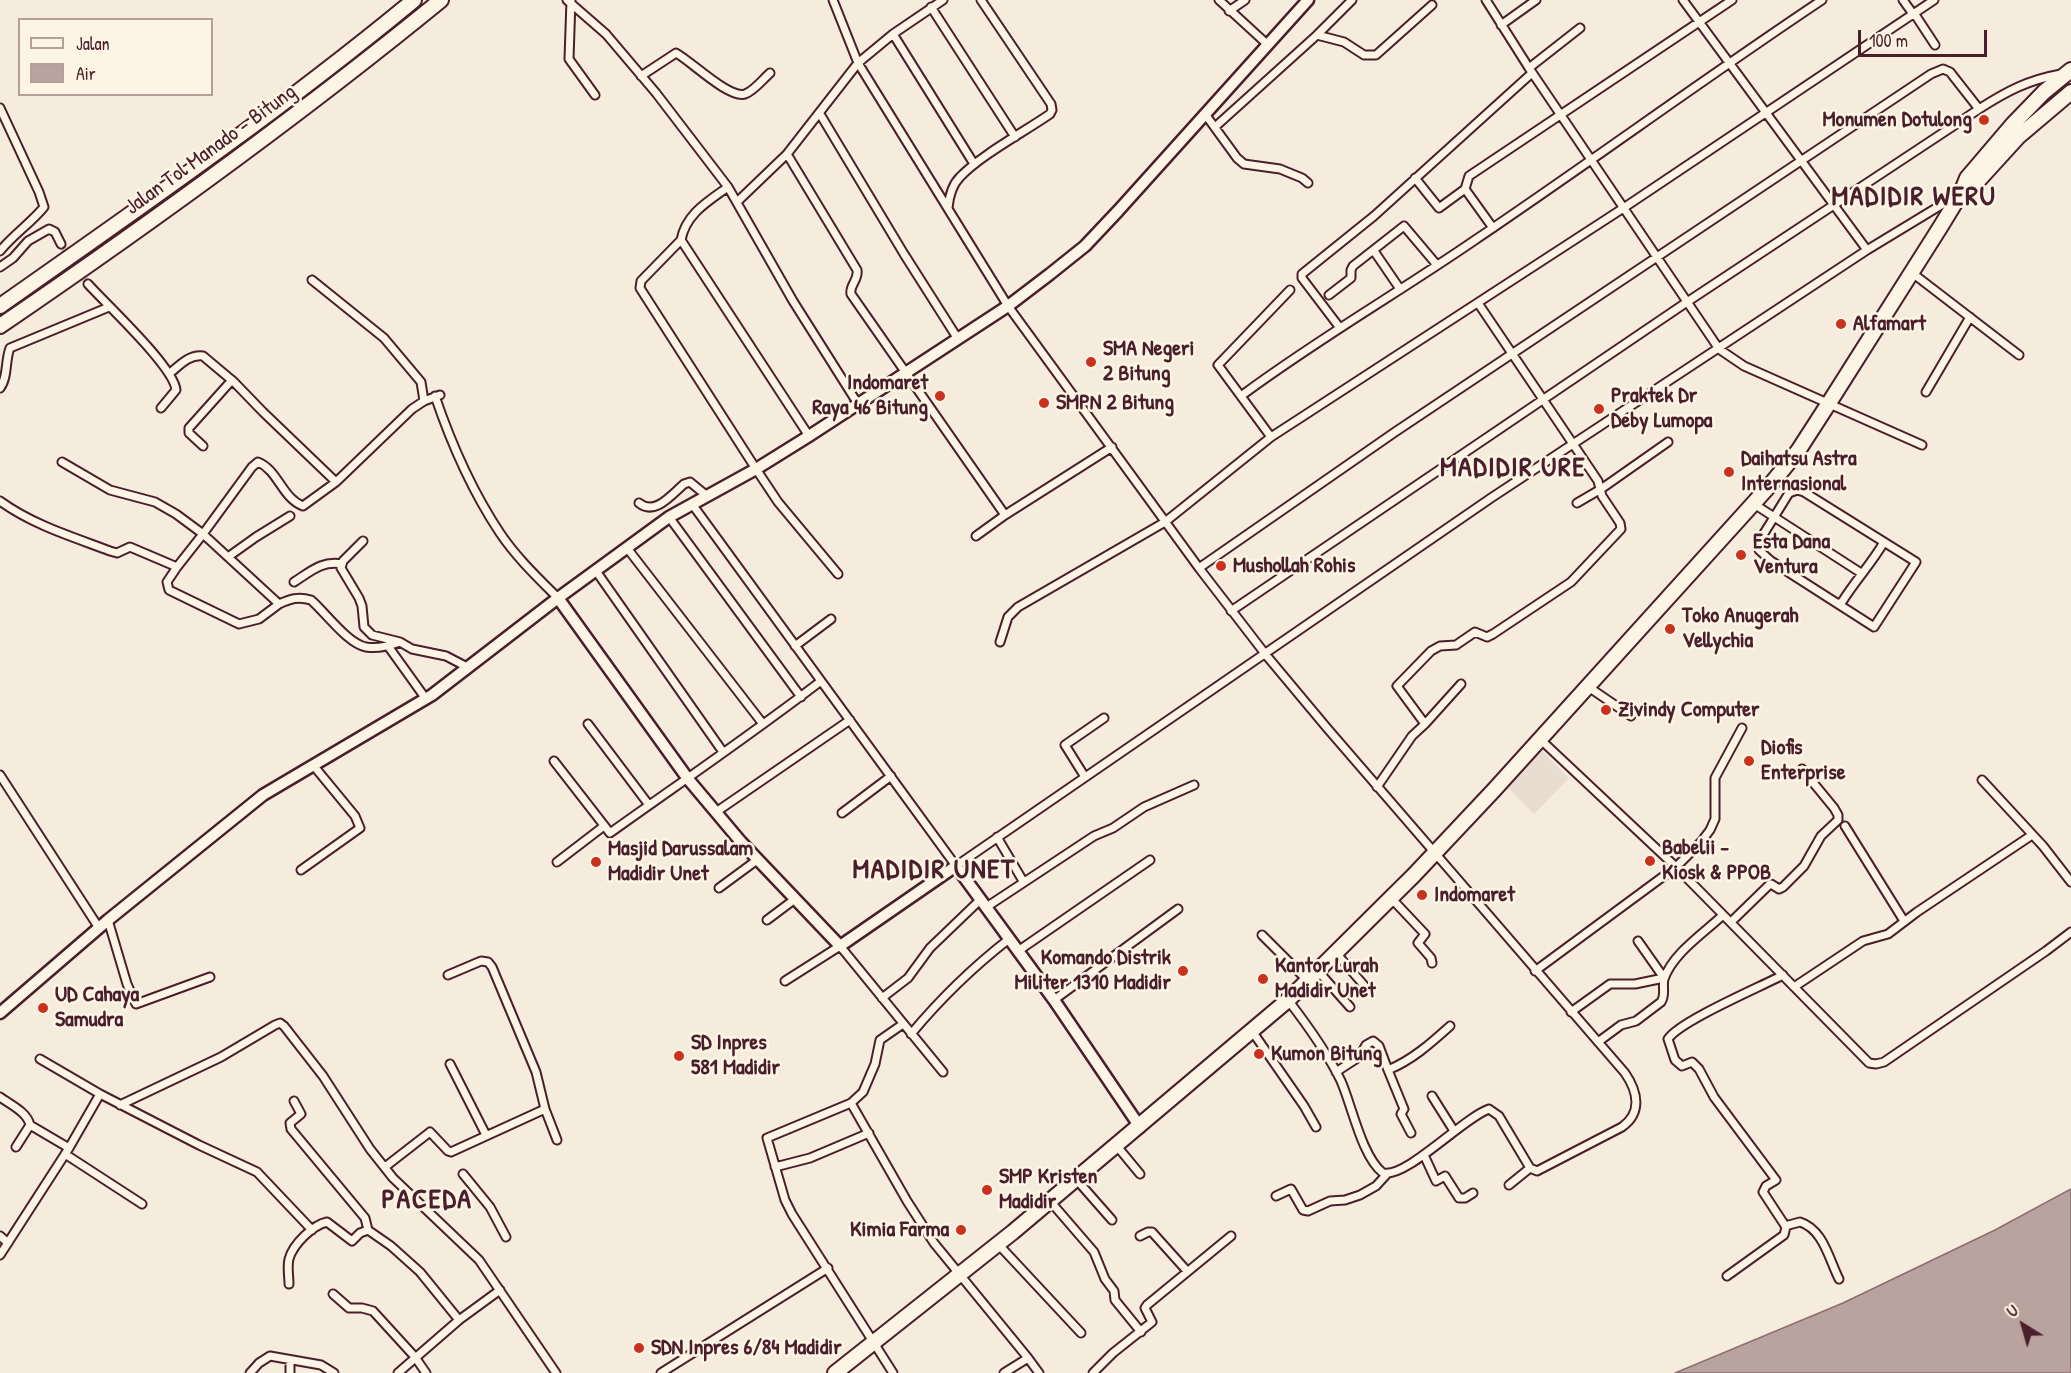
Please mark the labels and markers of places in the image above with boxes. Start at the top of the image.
place label: Monumen Dotulong [1822,107,1972,133]
marker: Monumen Dotulong [1977,113,1991,127]
place label: Alfamart [1853,311,1926,337]
marker: Alfamart [1834,317,1848,331]
place label: SMA Negeri 2 Bitung [1103,336,1194,388]
marker: SMA Negeri 2 Bitung [1084,355,1098,369]
place label: Indomaret Raya 46 Bitung [812,370,928,422]
place label: Praktek Dr Deby Lumopa [1611,383,1712,434]
marker: Indomaret Raya 46 Bitung [933,389,947,403]
place label: SMPN 2 Bitung [1056,390,1174,416]
marker: SMPN 2 Bitung [1037,396,1051,410]
marker: Praktek Dr Deby Lumopa [1592,402,1606,416]
place label: Daihatsu Astra Internasional [1741,446,1857,498]
marker: Daihatsu Astra Internasional [1722,465,1736,479]
place label: Esta Dana Ventura [1753,529,1830,580]
marker: Esta Dana Ventura [1734,548,1748,562]
place label: Mushollah Rohis [1233,553,1355,579]
marker: Mushollah Rohis [1214,559,1228,573]
place label: Toko Anugerah Vellychia [1682,603,1799,654]
marker: Toko Anugerah Vellychia [1663,622,1677,636]
place label: Zivindy Computer [1618,697,1760,723]
marker: Zivindy Computer [1599,703,1613,717]
place label: Diofis Enterprise [1761,735,1846,786]
marker: Diofis Enterprise [1742,754,1756,768]
place label: Babelii - Kiosk & PPOB [1662,835,1771,886]
place label: Masjid Darussalam Madidir Unet [608,836,753,888]
marker: Babelii - Kiosk & PPOB [1643,854,1657,868]
marker: Masjid Darussalam Madidir Unet [589,855,603,869]
place label: Indomaret [1434,882,1515,908]
marker: Indomaret [1415,888,1429,902]
place label: Komando Distrik Militer 1310 Madidir [1014,945,1171,996]
place label: Kantor Lurah Madidir Unet [1275,953,1378,1004]
marker: Komando Distrik Militer 1310 Madidir [1176,964,1190,978]
marker: Kantor Lurah Madidir Unet [1256,972,1270,986]
place label: UD Cahaya Samudra [55,982,139,1034]
marker: UD Cahaya Samudra [36,1001,50,1015]
place label: SD Inpres 581 Madidir [691,1030,780,1082]
place label: Kumon Bitung [1271,1041,1382,1067]
marker: Kumon Bitung [1252,1047,1266,1061]
marker: SD Inpres 581 Madidir [672,1049,686,1063]
place label: SMP Kristen Madidir [999,1164,1097,1216]
marker: SMP Kristen Madidir [980,1183,994,1197]
place label: Kimia Farma [850,1217,949,1243]
marker: Kimia Farma [954,1223,968,1237]
place label: SDN Inpres 6/84 Madidir [651,1335,842,1361]
marker: SDN Inpres 6/84 Madidir [632,1341,646,1355]

